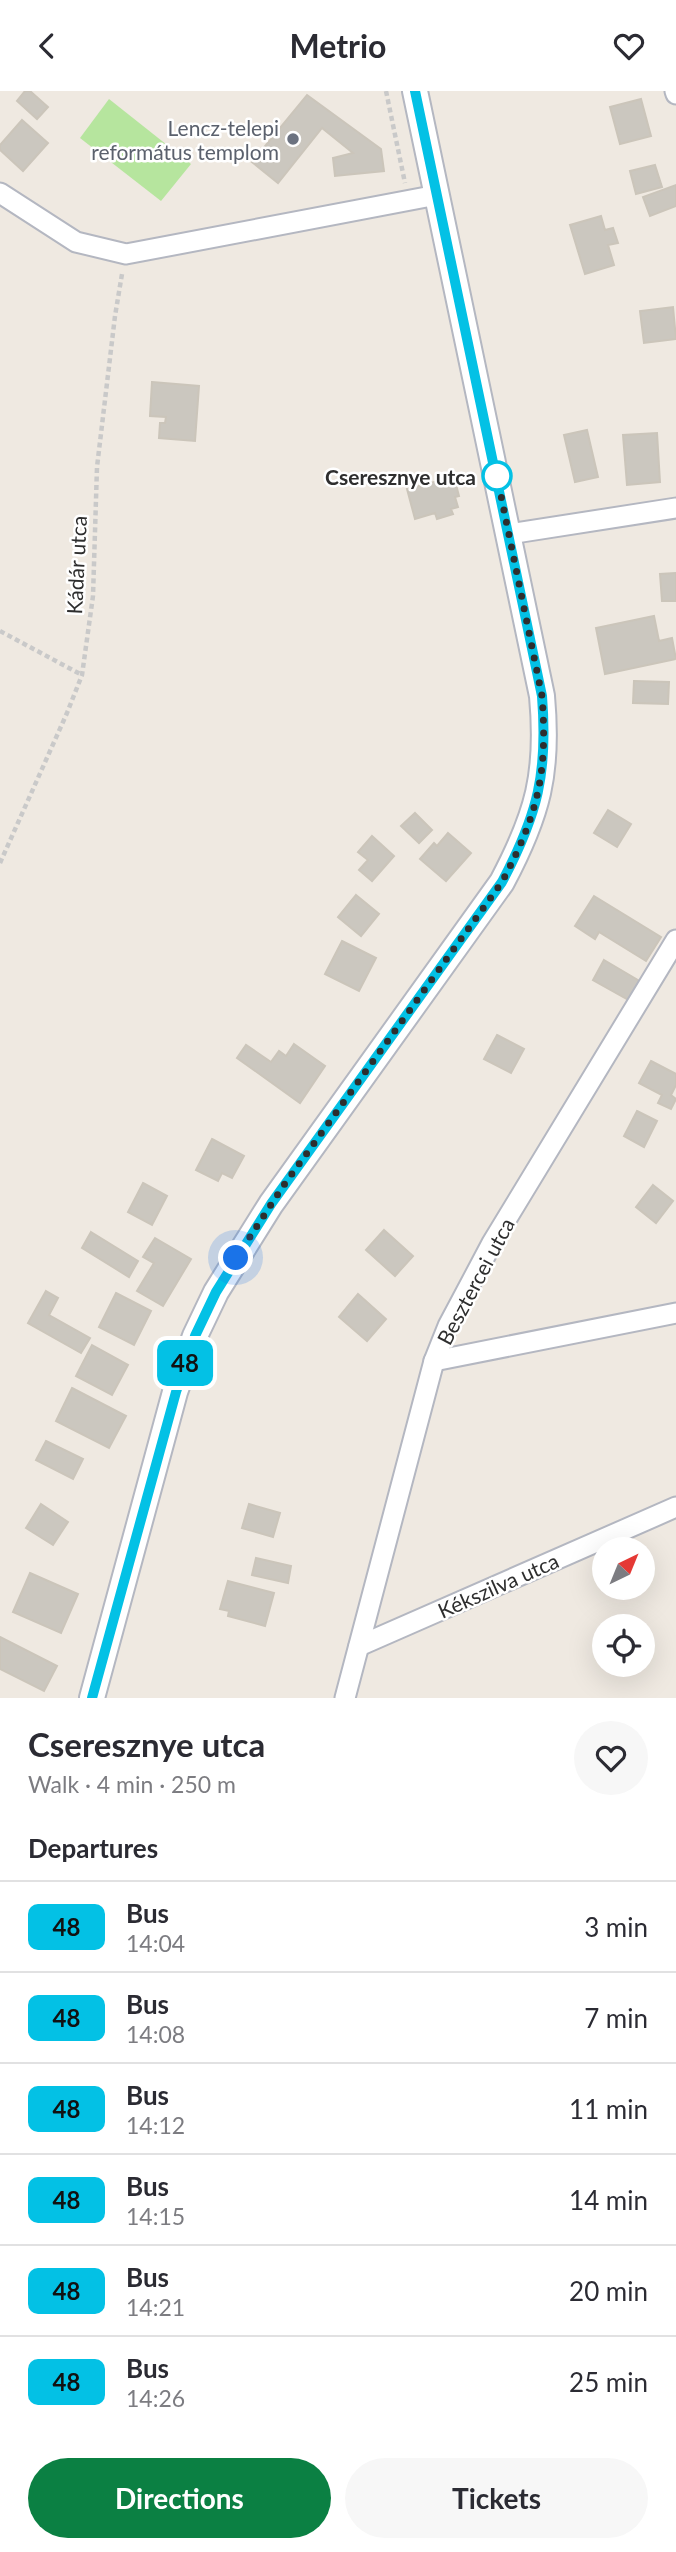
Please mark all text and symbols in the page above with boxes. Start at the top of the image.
text: Metrio [289,26,387,65]
icon: back [28,27,66,65]
icon: heart [610,27,648,65]
place label: Lencz-telepi református templom [91,115,279,164]
marker: Lencz-telepi református templom [285,131,301,147]
marker: Cseresznye utca [482,461,512,491]
place label: Cseresznye utca [325,464,476,489]
street label: Kádár utca [61,515,91,615]
street label: Besztercei utca [431,1213,519,1349]
your location [218,1240,253,1275]
line badge: 48 [154,1340,216,1386]
text: 48 [171,1348,199,1377]
north arrow [592,1537,654,1599]
map controls [592,1537,655,1677]
street label: Kékszilva utca [434,1547,562,1623]
button: locate [592,1614,655,1677]
button: heart [574,1721,648,1795]
text: Cseresznye utca [28,1724,265,1764]
text: Walk · 4 min · 250 m [28,1770,236,1798]
text: Departures [28,1832,158,1864]
text: Bus [126,1897,169,1929]
text: 3 min [584,1911,648,1943]
text: 48 [53,1912,80,1941]
text: 14:04 [126,1929,185,1957]
text: Bus [126,1988,169,2020]
text: 7 min [584,2002,648,2034]
text: 48 [53,2003,80,2032]
text: 14:08 [126,2020,185,2048]
text: Bus [126,2079,169,2111]
text: 11 min [569,2093,648,2125]
text: 48 [53,2094,80,2123]
text: 14:12 [126,2111,185,2139]
text: Bus [126,2170,169,2202]
text: 14 min [569,2184,648,2216]
text: 48 [53,2185,80,2214]
text: 14:15 [126,2202,185,2230]
text: Bus [126,2261,169,2293]
text: 20 min [569,2275,648,2307]
text: 48 [53,2276,80,2305]
text: 14:21 [126,2293,185,2321]
text: Bus [126,2352,169,2384]
text: 25 min [569,2366,648,2398]
text: 48 [53,2367,80,2396]
text: 14:26 [126,2384,185,2412]
button: Directions [28,2458,331,2538]
button: Tickets [345,2458,648,2538]

